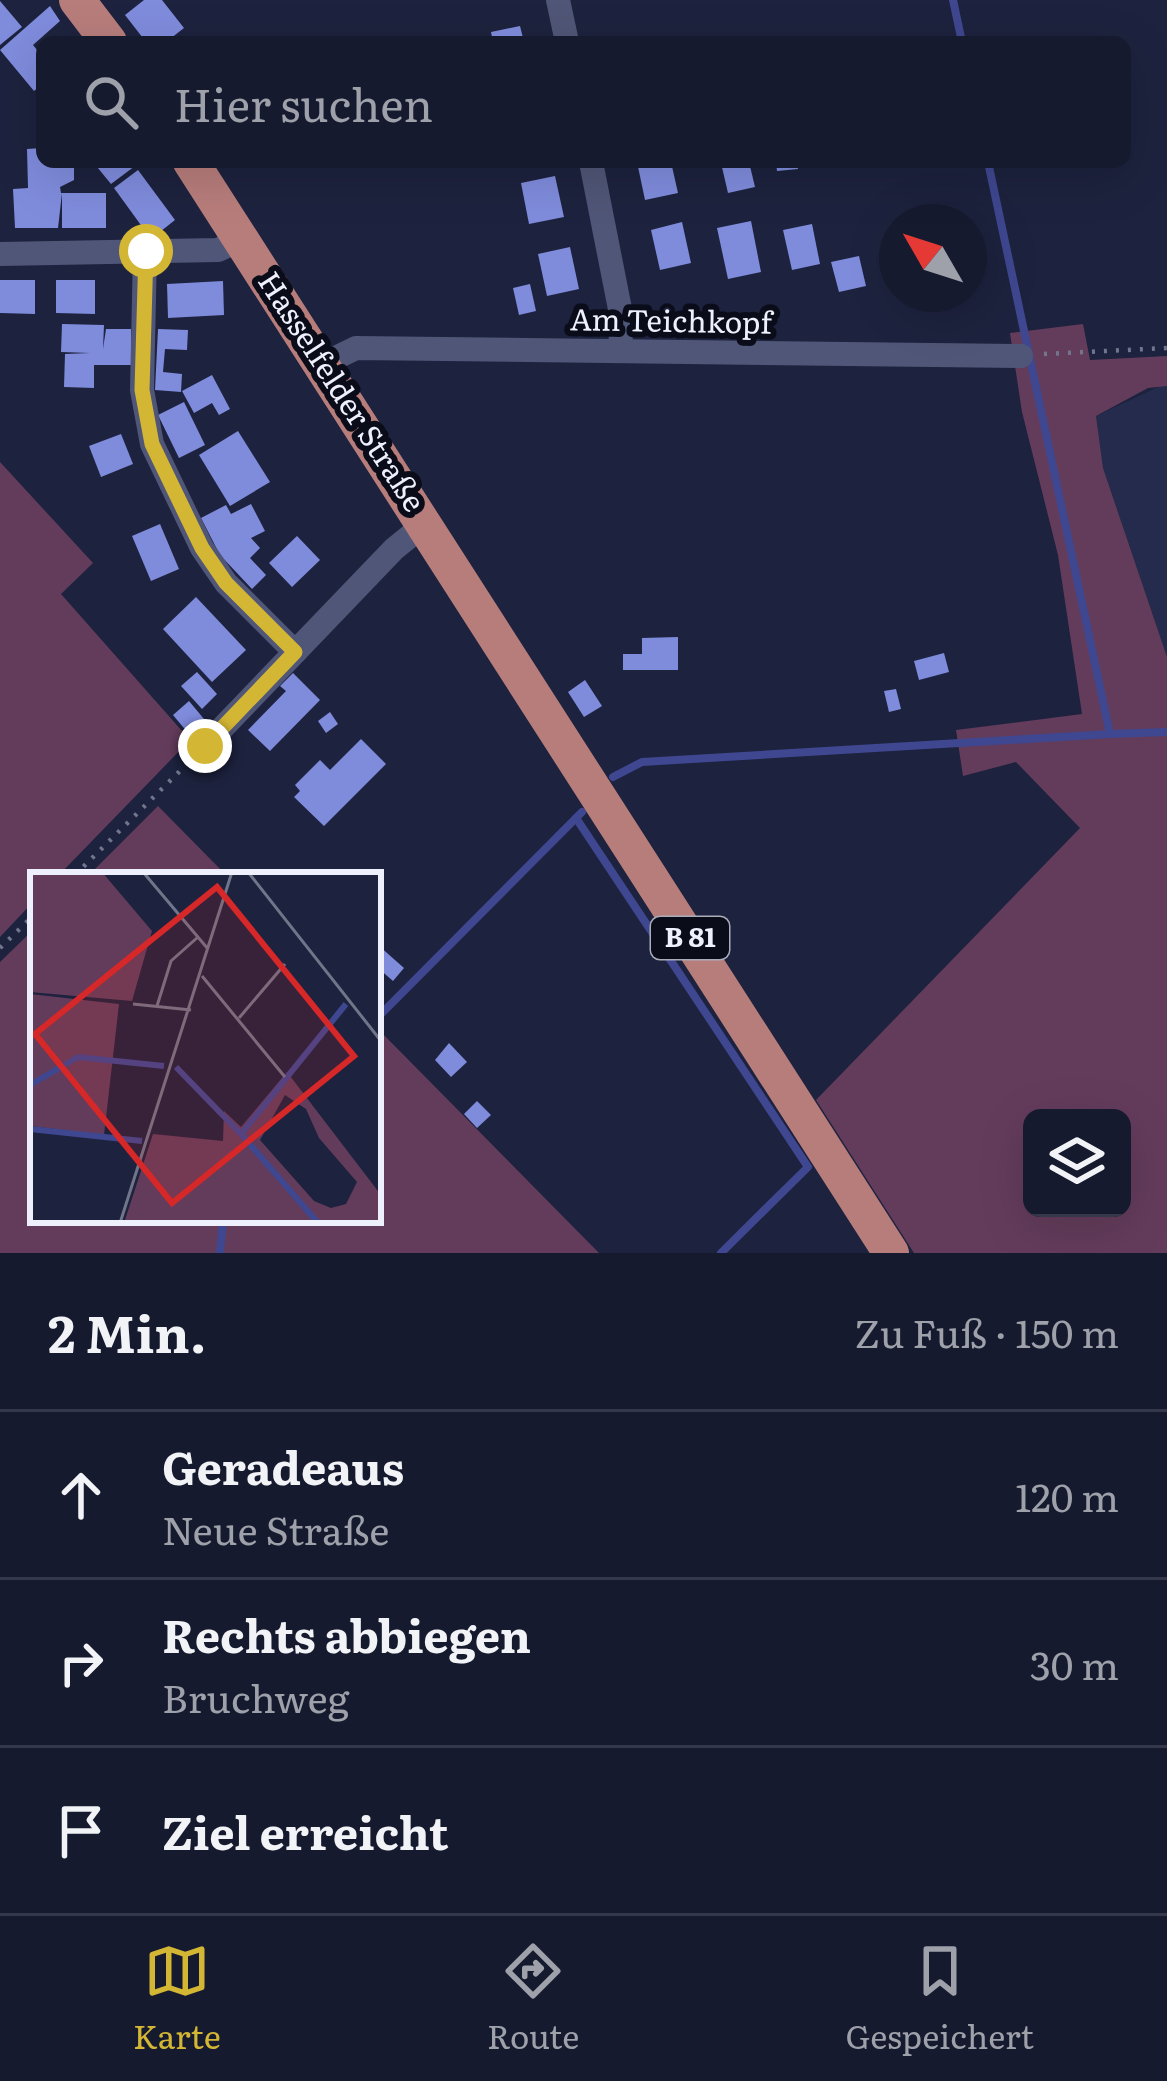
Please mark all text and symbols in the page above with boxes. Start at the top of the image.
search box [36,36,1131,168]
icon: search [78,69,144,135]
text: Hier suchen [174,69,433,136]
north arrow [879,204,987,312]
route start [119,224,173,278]
street label: Hasselfelder Straße [249,262,438,519]
street label: Am Teichkopf [570,295,775,343]
route end [178,719,232,773]
inset map [30,872,381,1223]
road number: B 81 [651,917,729,959]
map controls [1023,1109,1131,1217]
button: layers [1023,1109,1131,1217]
text: 2 Min. [48,1293,207,1369]
text: Zu Fuß · 150 m [854,1302,1119,1360]
text: Geradeaus [162,1432,404,1499]
icon: ahead [48,1462,114,1528]
text: 120 m [1015,1466,1119,1524]
text: Neue Straße [162,1499,389,1557]
text: Rechts abbiegen [162,1600,531,1667]
icon: right [48,1630,114,1696]
text: 30 m [1030,1634,1119,1692]
text: Bruchweg [162,1667,349,1725]
text: Ziel erreicht [162,1797,448,1864]
icon: arrive [48,1798,114,1864]
tab: Karte [133,1938,221,2059]
tab: Route [487,1938,579,2059]
tab: Gespeichert [845,1938,1034,2059]

